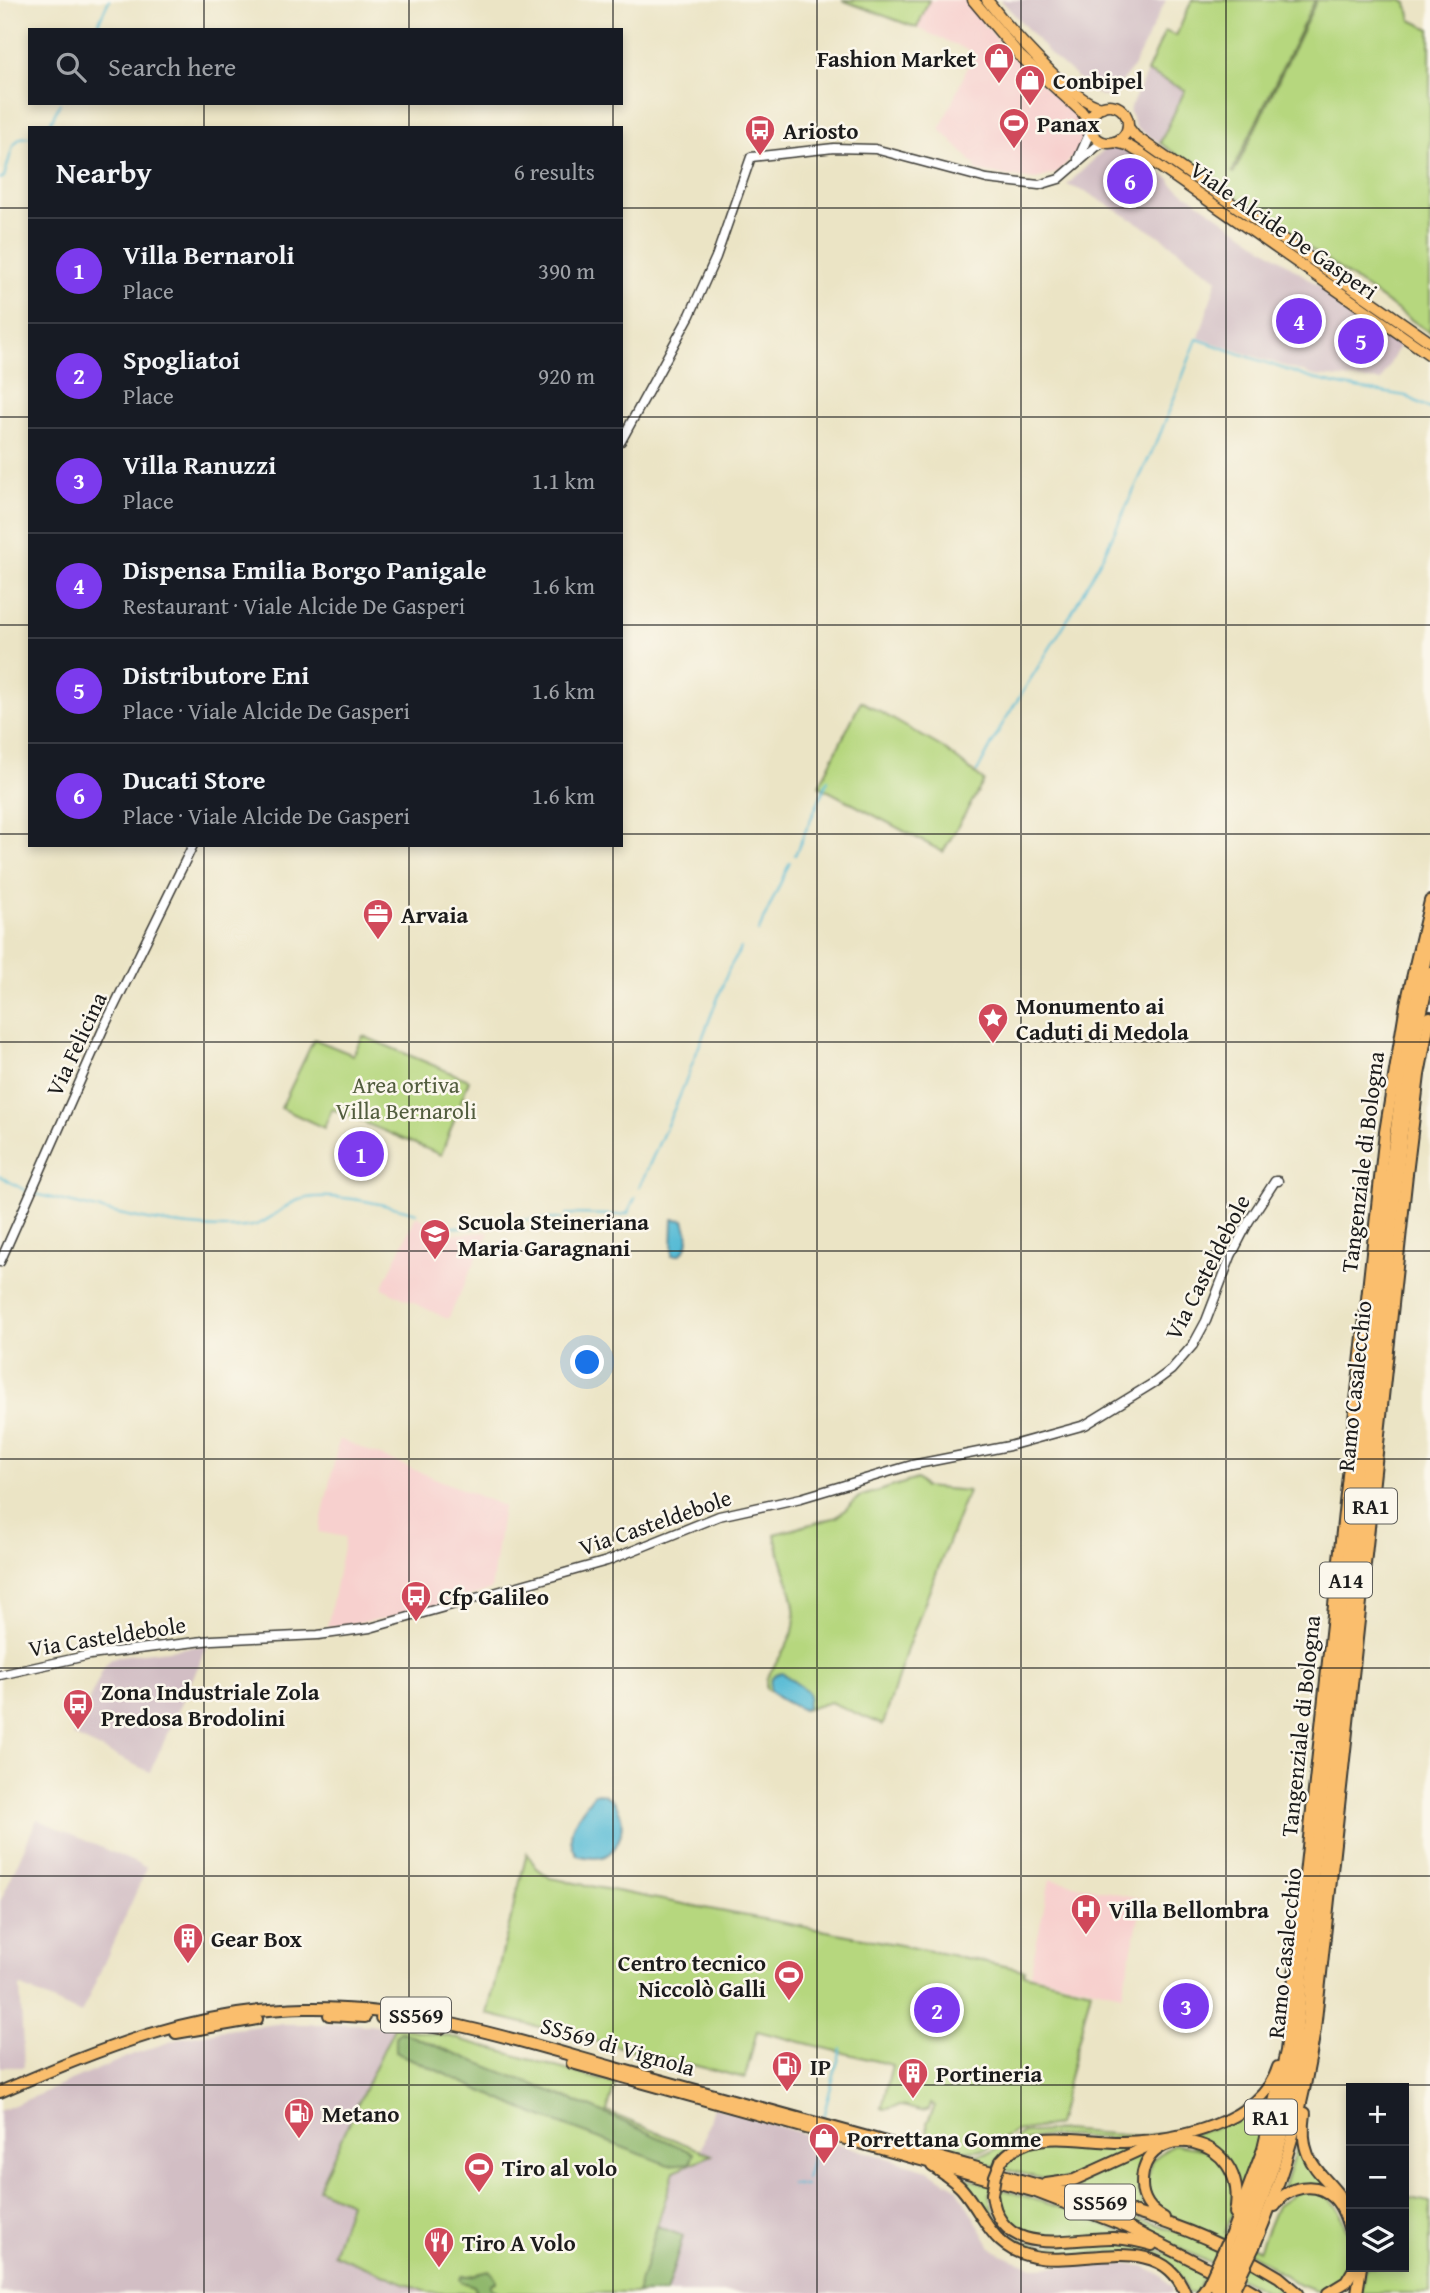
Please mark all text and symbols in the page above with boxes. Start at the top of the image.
search box [28,28,623,105]
shop icon: Fashion Market [982,41,1016,85]
place label: Fashion Market [817,42,976,75]
text: Search here [108,47,236,86]
icon: search [52,48,90,86]
shop icon: Conbipel [1013,63,1047,107]
place label: Conbipel [1053,64,1143,97]
sports icon: Panax [997,106,1031,150]
place label: Panax [1037,107,1100,140]
bus stop icon: Ariosto [743,113,777,157]
place label: Ariosto [783,114,858,147]
text: Nearby [56,150,152,194]
street label: Viale Alcide De Gasperi [1183,153,1385,307]
text: 6 results [514,155,595,188]
pin: 6 [1107,155,1153,207]
text: Villa Bernaroli [123,235,295,274]
text: 1 [73,254,85,287]
text: 390 m [538,254,595,287]
text: Place [123,274,174,307]
pin: 4 [1276,295,1322,347]
pin: 5 [1338,315,1384,367]
text: Spogliatoi [123,340,240,379]
text: 2 [73,359,85,392]
text: 920 m [538,359,595,392]
text: Place [123,379,174,412]
text: Villa Ranuzzi [123,445,276,484]
text: 3 [73,464,85,497]
text: 1.1 km [532,464,595,497]
text: Place [123,484,174,517]
text: Dispensa Emilia Borgo Panigale [123,550,487,589]
text: 4 [73,569,85,602]
text: 1.6 km [532,569,595,602]
text: Restaurant · Viale Alcide De Gasperi [123,589,465,622]
text: Distributore Eni [123,655,309,694]
text: 5 [73,674,85,707]
text: 1.6 km [532,674,595,707]
text: Place · Viale Alcide De Gasperi [123,694,410,727]
text: Ducati Store [123,760,265,799]
text: 6 [73,779,85,812]
text: 1.6 km [532,779,595,812]
text: Place · Viale Alcide De Gasperi [123,799,410,832]
office icon: Arvaia [361,897,395,941]
place label: Arvaia [401,898,469,931]
street label: Via Felicina [37,986,115,1102]
place label: Monumento ai Caduti di Medola [1016,989,1189,1048]
place icon: Monumento ai Caduti di Medola [976,1001,1010,1045]
street label: Tangenziale di Bologna [1332,1049,1392,1275]
park label: Area ortiva Villa Bernaroli [335,1068,477,1127]
pin: 1 [338,1128,384,1180]
street label: Via Casteldebole [1156,1189,1258,1345]
place label: Scuola Steineriana Maria Garagnani [458,1205,649,1264]
school or university icon: Scuola Steineriana Maria Garagnani [418,1217,452,1261]
street label: Ramo Casalecchio [1329,1299,1379,1473]
your location [570,1345,604,1379]
street label: Via Casteldebole [574,1480,736,1564]
road number: RA1 [1345,1488,1397,1524]
road number: A14 [1320,1562,1372,1598]
bus stop icon: Cfp Galileo [399,1579,433,1623]
place label: Cfp Galileo [439,1580,549,1613]
street label: Via Casteldebole [26,1607,188,1665]
street label: Tangenziale di Bologna [1272,1613,1328,1838]
place label: Zona Industriale Zola Predosa Brodolini [101,1675,320,1734]
bus stop icon: Zona Industriale Zola Predosa Brodolini [61,1687,95,1731]
street label: Ramo Casalecchio [1259,1866,1309,2040]
hospital icon: Villa Bellombra [1069,1892,1103,1936]
place label: Villa Bellombra [1109,1893,1269,1926]
building icon: Gear Box [171,1921,205,1965]
place label: Gear Box [211,1922,302,1955]
place label: Centro tecnico Niccolò Galli [618,1946,766,2005]
sports icon: Centro tecnico Niccolò Galli [772,1958,806,2002]
pin: 3 [1163,1980,1209,2032]
pin: 2 [914,1984,960,2036]
road number: SS569 [381,1997,451,2032]
street label: SS569 di Vignola [537,2008,699,2084]
fuel station icon: IP [770,2049,804,2093]
place label: IP [810,2050,831,2083]
building icon: Portineria [896,2056,930,2100]
place label: Portineria [936,2057,1043,2090]
map controls [1346,2083,1409,2272]
button: + [1346,2083,1409,2146]
fuel station icon: Metano [282,2096,316,2140]
place label: Metano [322,2097,399,2130]
road number: RA1 [1245,2100,1297,2134]
shop icon: Porrettana Gomme [807,2121,841,2165]
place label: Porrettana Gomme [847,2122,1041,2155]
button: − [1346,2146,1409,2209]
sports icon: Tiro al volo [462,2150,496,2194]
place label: Tiro al volo [502,2151,617,2184]
road number: SS569 [1065,2184,1135,2220]
button: layers [1346,2209,1409,2272]
restaurant icon: Tiro A Volo [422,2225,456,2269]
place label: Tiro A Volo [462,2226,576,2259]

